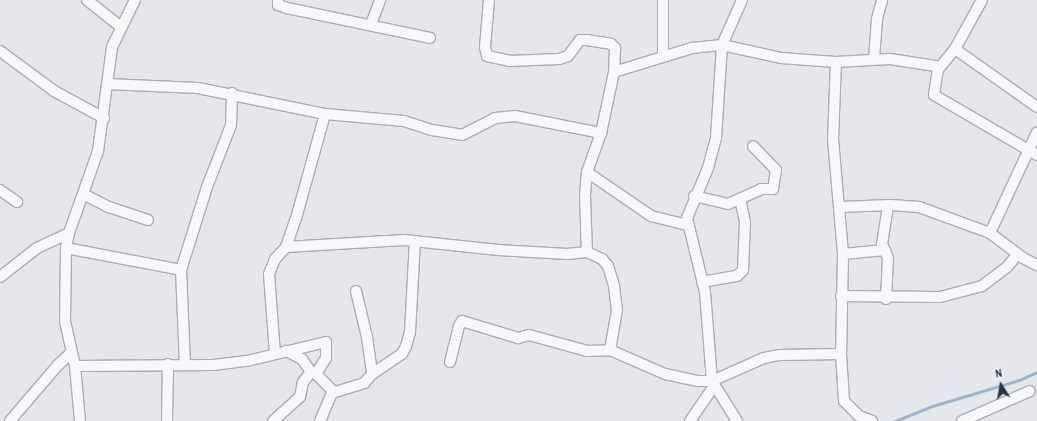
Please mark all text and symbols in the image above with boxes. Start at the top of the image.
north arrow [981,365,1021,405]
text: N [994,366,1003,381]

